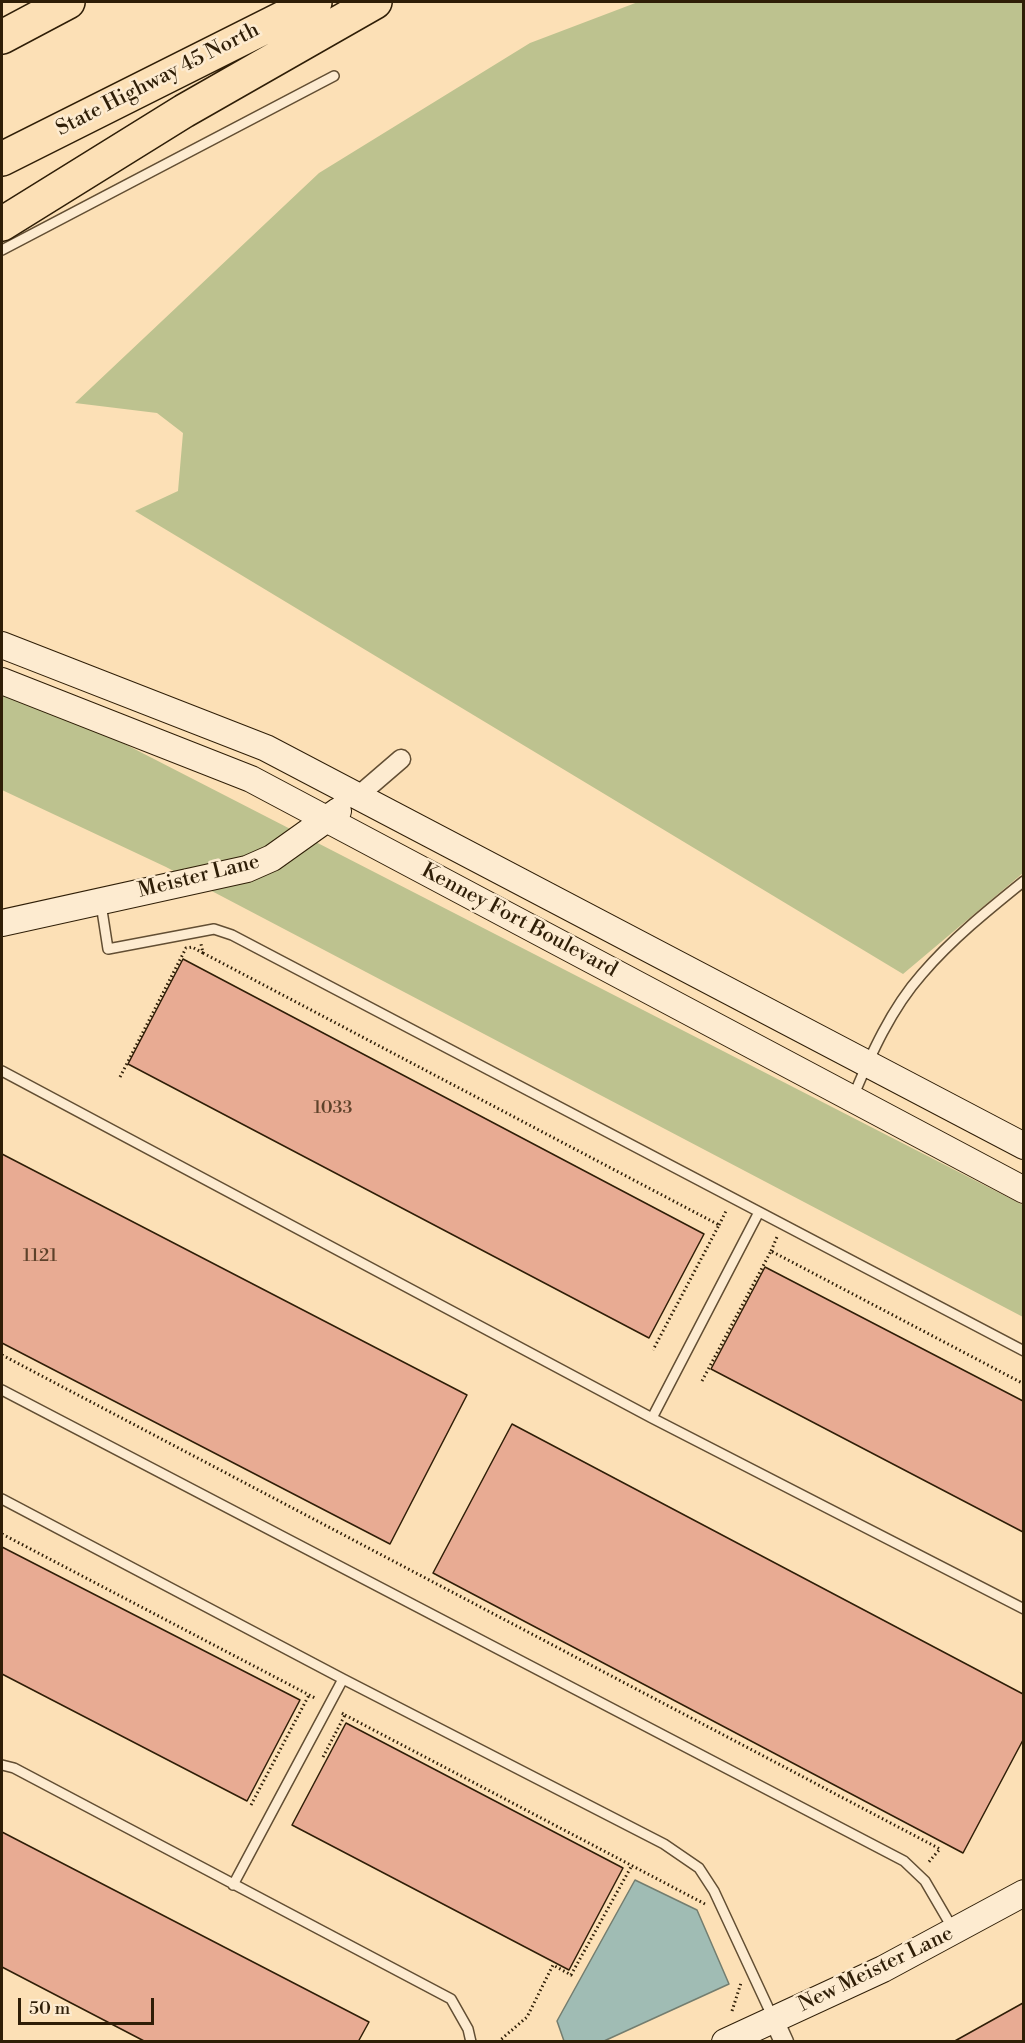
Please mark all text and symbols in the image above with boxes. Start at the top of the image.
street label: State Highway 45 North [52,18,264,142]
street label: Meister Lane [136,850,262,904]
street label: Kenney Fort Boulevard [417,859,621,983]
house number: 1033 [314,1098,352,1120]
house number: 1121 [23,1246,57,1268]
street label: New Meister Lane [794,1922,958,2018]
scale bar [21,1986,158,2024]
text: 50 m [29,1997,70,2020]

